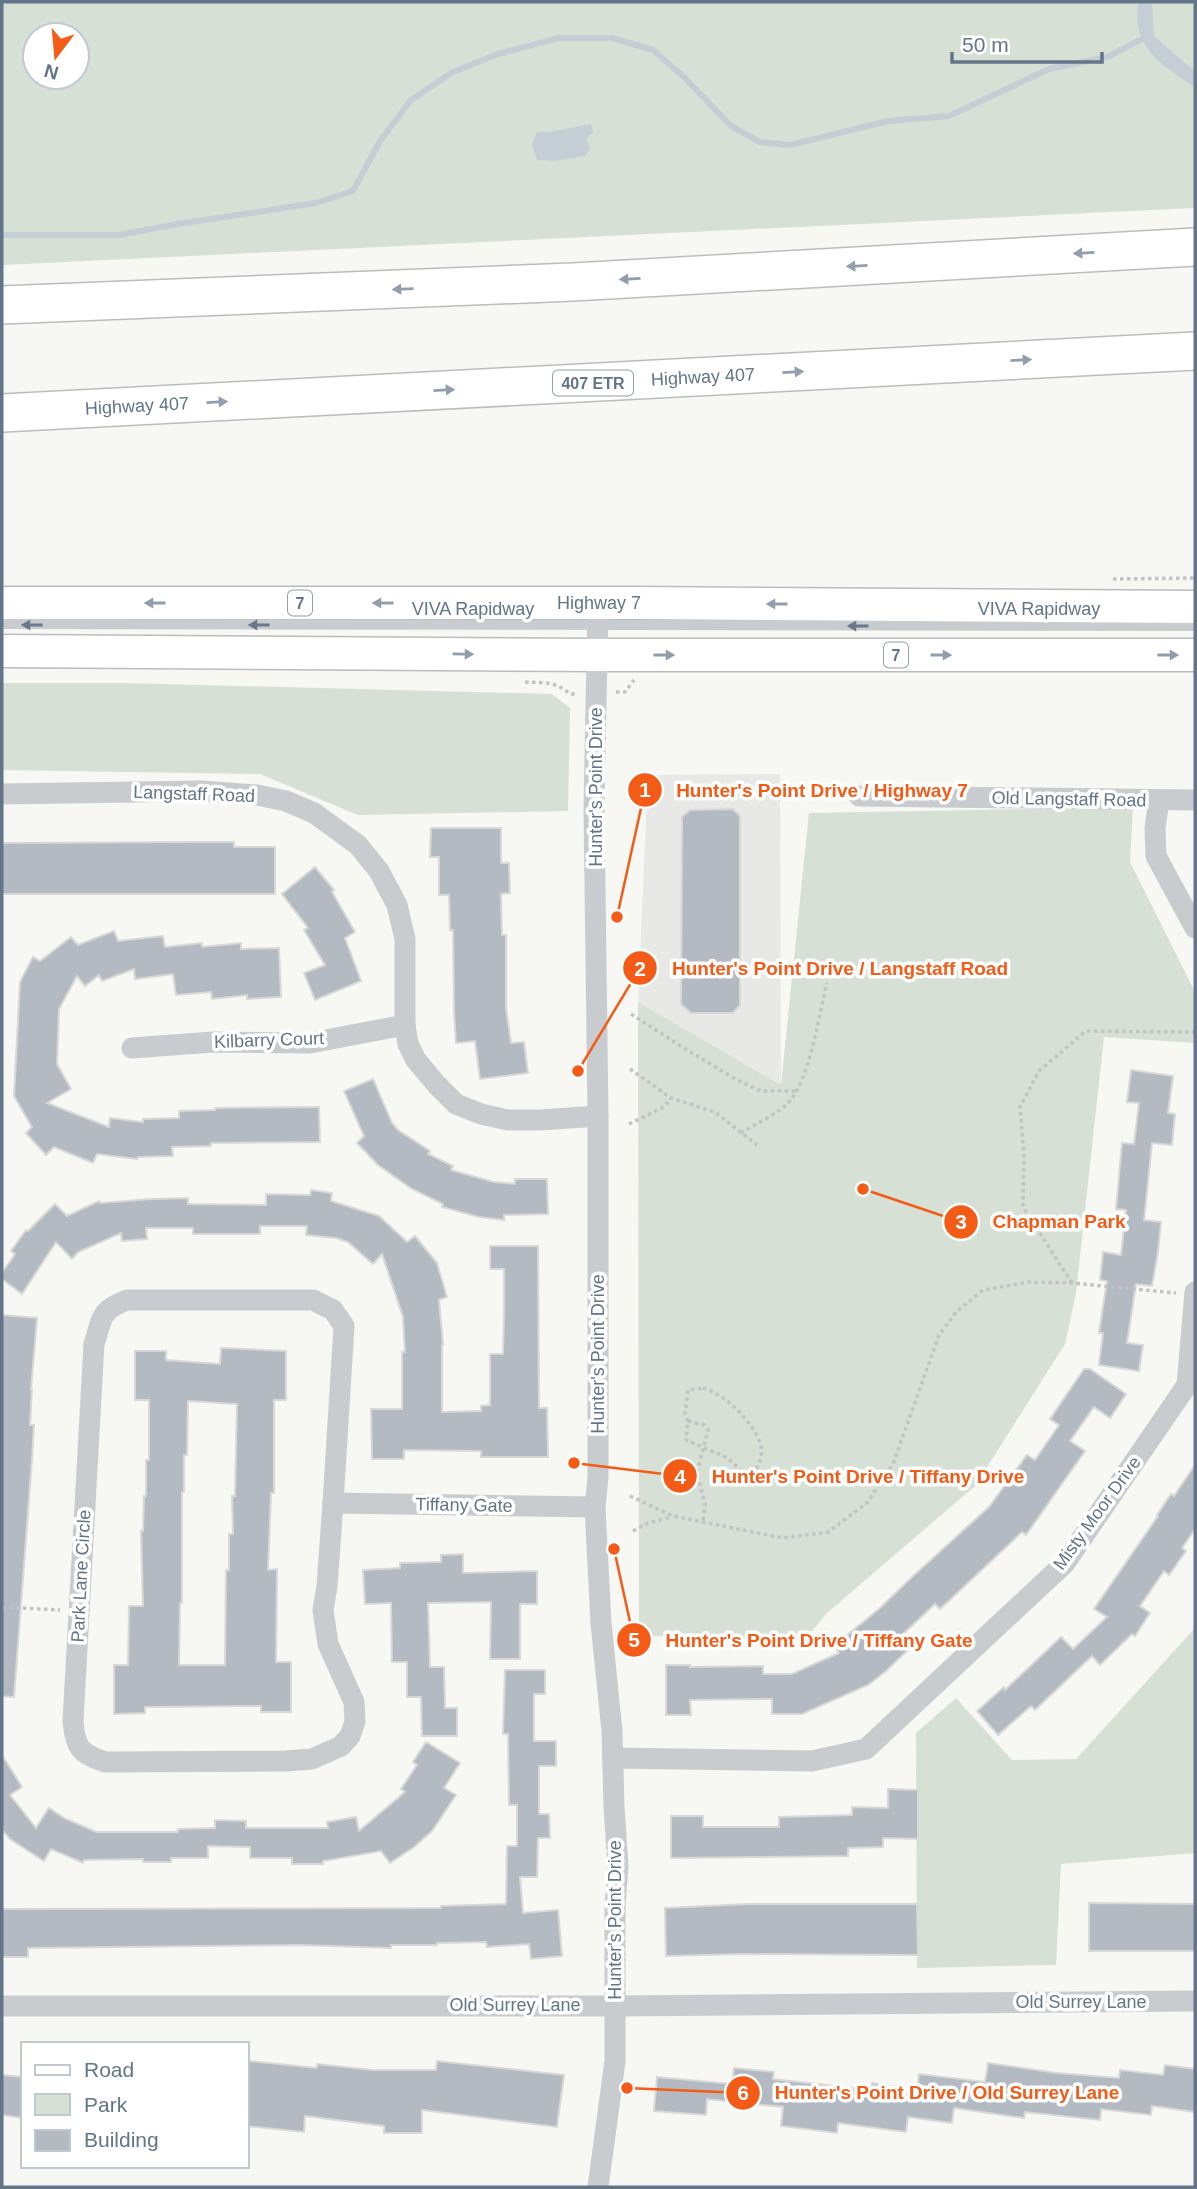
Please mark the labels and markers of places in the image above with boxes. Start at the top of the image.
callout: Hunter's Point Drive / Highway 7 [627,770,982,810]
callout: Hunter's Point Drive / Langstaff Road [623,948,1022,988]
callout: Chapman Park [944,1202,1140,1242]
callout: Hunter's Point Drive / Tiffany Drive [663,1456,1038,1496]
callout: Hunter's Point Drive / Tiffany Gate [616,1620,986,1660]
callout: Hunter's Point Drive / Old Surrey Lane [726,2073,1133,2113]

